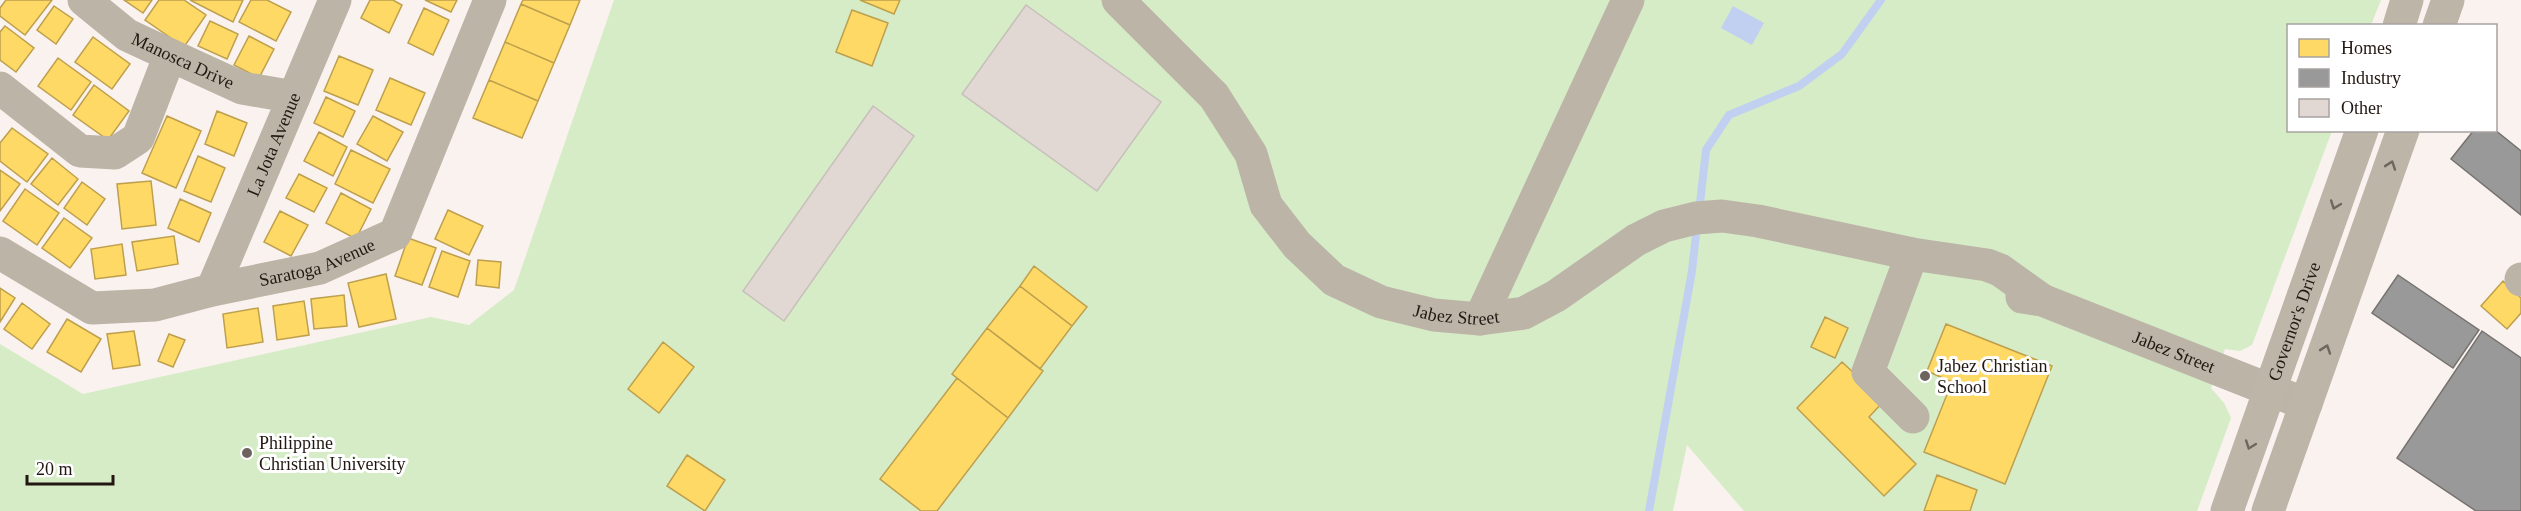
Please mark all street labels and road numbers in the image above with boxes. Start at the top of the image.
street label: Manosca Drive [128,29,237,93]
street label: La Jota Avenue [243,90,305,199]
street label: Saratoga Avenue [257,234,378,290]
street label: Governor's Drive [2264,259,2324,384]
street label: Jabez Street [1411,300,1501,329]
street label: Jabez Street [2130,327,2218,377]

